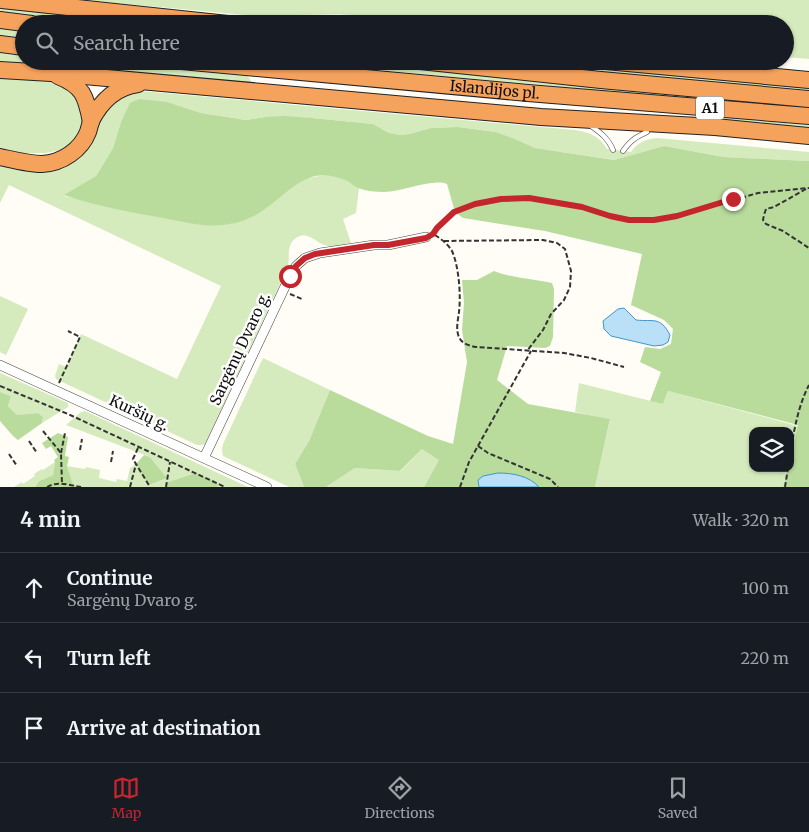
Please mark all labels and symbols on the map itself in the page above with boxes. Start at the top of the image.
street label: Islandijos pl. [449,76,541,103]
road number: A1 [696,96,724,120]
route end [722,188,745,211]
route start [279,265,302,288]
street label: Sargėnų Dvaro g. [205,289,274,408]
street label: Kuršių g. [106,390,172,435]

